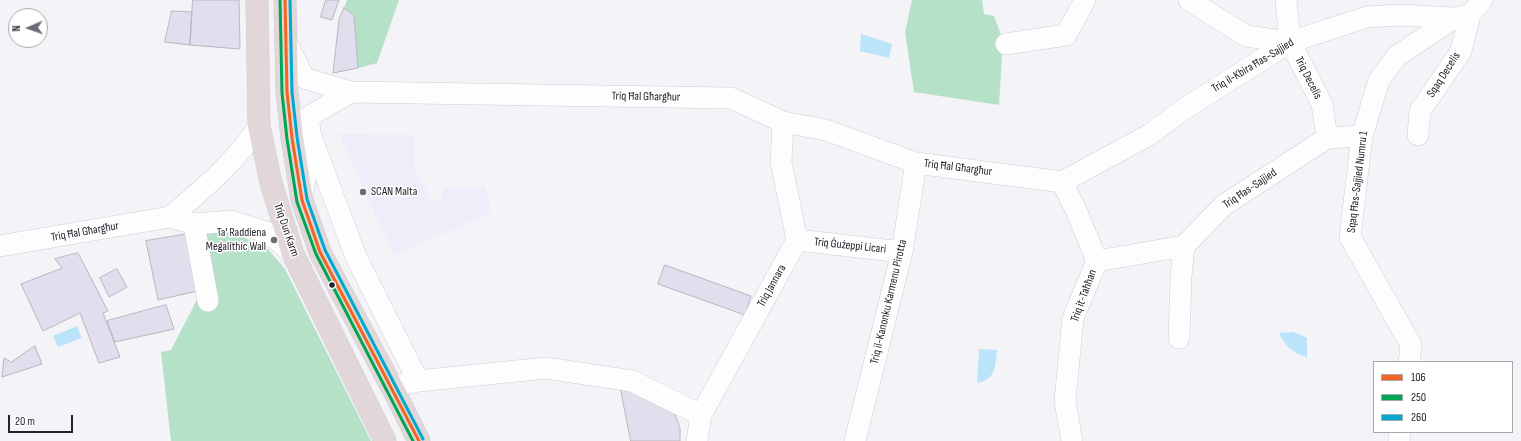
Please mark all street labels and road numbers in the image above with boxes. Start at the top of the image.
street label: Triq il-Kbira Ħas-Sajjied [1209,36,1297,96]
street label: Sqaq Decelis [1424,50,1464,100]
street label: Triq Decelis [1291,54,1325,102]
street label: Triq Ħal Għargħur [612,89,680,105]
street label: Sqaq Ħas-Sajjied Numru 1 [1345,130,1371,234]
street label: Triq Ħal Għargħur [923,157,993,179]
street label: Triq Ħas-Sajjied [1220,166,1280,212]
street label: Triq Dun Karm [270,201,302,259]
street label: Triq Ħal Għargħur [50,219,120,245]
street label: Triq Ġużeppi Licari [813,235,887,257]
street label: Triq il-Kanonku Karmenu Pirotta [868,238,910,366]
street label: Triq Jannara [754,262,790,310]
street label: Triq it-Taħħan [1068,268,1100,324]

